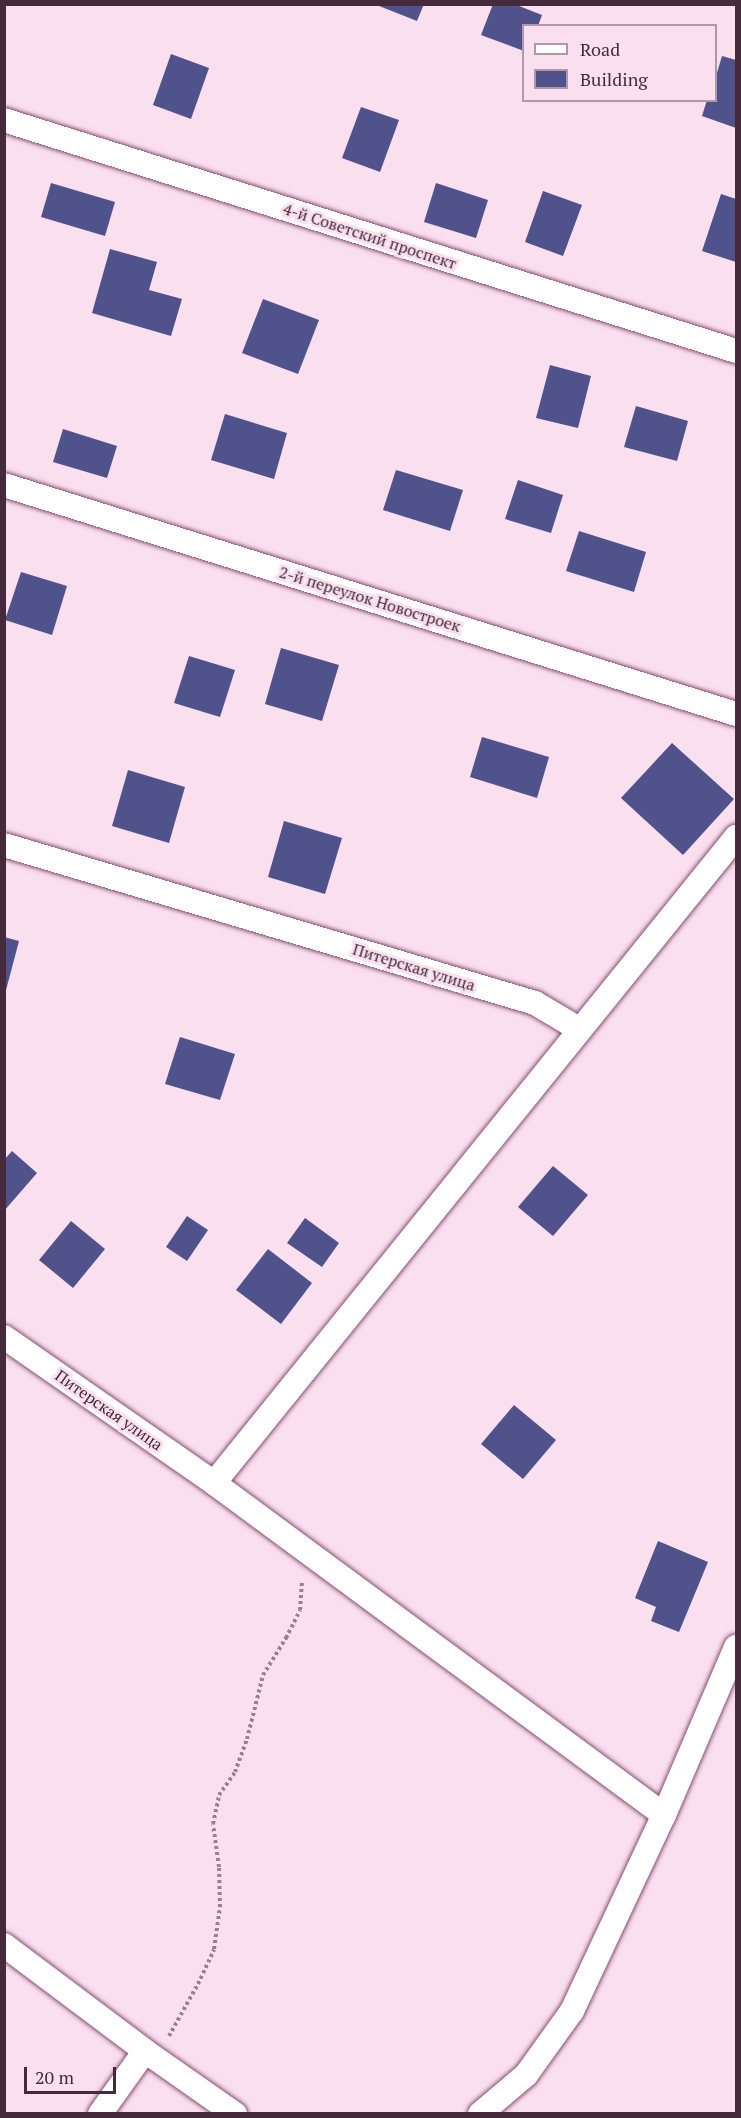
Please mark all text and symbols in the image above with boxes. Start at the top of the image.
legend [522,24,717,102]
text: Road [580,37,620,61]
text: Building [580,67,648,91]
street label: 4-й Советский проспект [281,199,459,273]
street label: 2-й переулок Новостроек [277,562,463,636]
street label: Питерская улица [350,939,478,995]
street label: Питерская улица [51,1366,167,1454]
scale bar [27,2055,118,2093]
text: 20 m [35,2065,74,2089]

